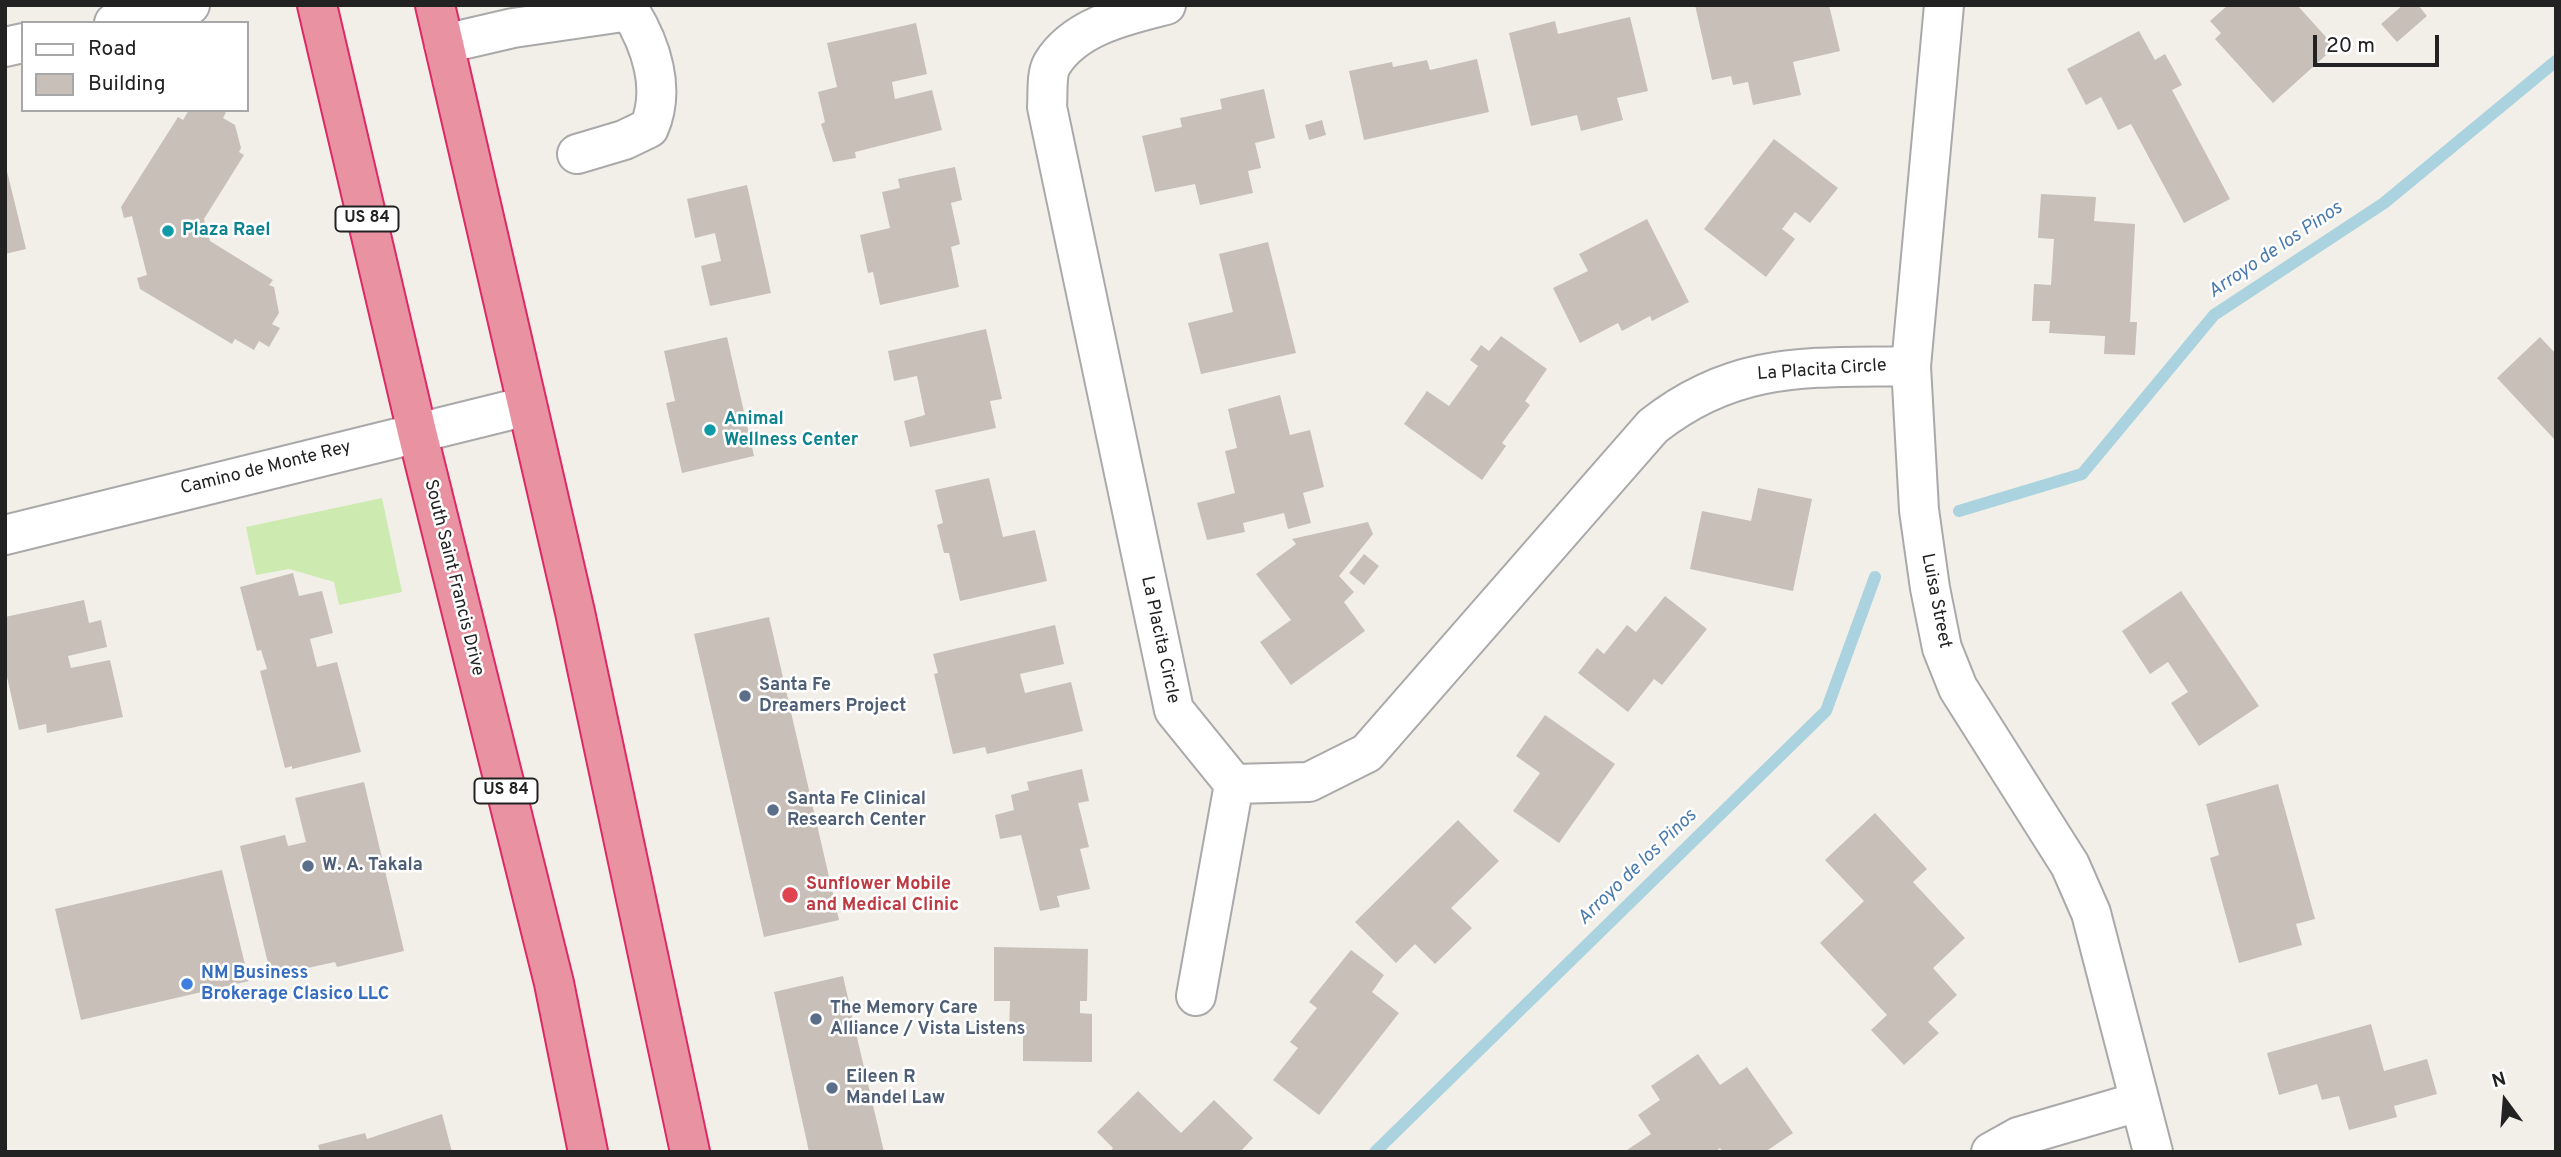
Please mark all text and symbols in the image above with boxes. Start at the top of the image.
legend [21,21,248,112]
scale bar [2316,21,2442,65]
text: 20 m [2326,33,2375,60]
text: Road [88,36,137,63]
text: Building [88,71,166,98]
water label: Arroyo de los Pinos [2205,198,2347,304]
road number: US 84 [336,206,398,232]
place label: Plaza Rael [182,220,270,242]
marker: Plaza Rael [160,223,176,239]
street label: La Placita Circle [1757,356,1887,386]
place label: Animal Wellness Center [724,409,858,452]
marker: Animal Wellness Center [702,422,718,438]
street label: Camino de Monte Rey [178,437,354,501]
street label: South Saint Francis Drive [418,478,488,678]
street label: Luisa Street [1915,552,1955,650]
street label: La Placita Circle [1135,574,1183,706]
place label: Santa Fe Dreamers Project [759,675,906,718]
marker: Santa Fe Dreamers Project [737,688,753,704]
road number: US 84 [475,778,538,804]
place label: Santa Fe Clinical Research Center [787,789,926,832]
marker: Santa Fe Clinical Research Center [765,802,781,818]
water label: Arroyo de los Pinos [1574,805,1702,931]
place label: W. A. Takala [322,855,423,877]
marker: W. A. Takala [300,858,316,874]
place label: Sunflower Mobile and Medical Clinic [806,874,959,917]
marker: Sunflower Mobile and Medical Clinic [780,885,800,905]
place label: NM Business Brokerage Clasico LLC [201,963,389,1006]
marker: NM Business Brokerage Clasico LLC [179,976,195,992]
place label: The Memory Care Alliance / Vista Listens [830,998,1025,1040]
marker: The Memory Care Alliance / Vista Listens [808,1011,824,1027]
north arrow [2470,1066,2540,1136]
place label: Eileen R Mandel Law [846,1067,945,1110]
text: N [2489,1067,2509,1094]
marker: Eileen R Mandel Law [824,1080,840,1096]

